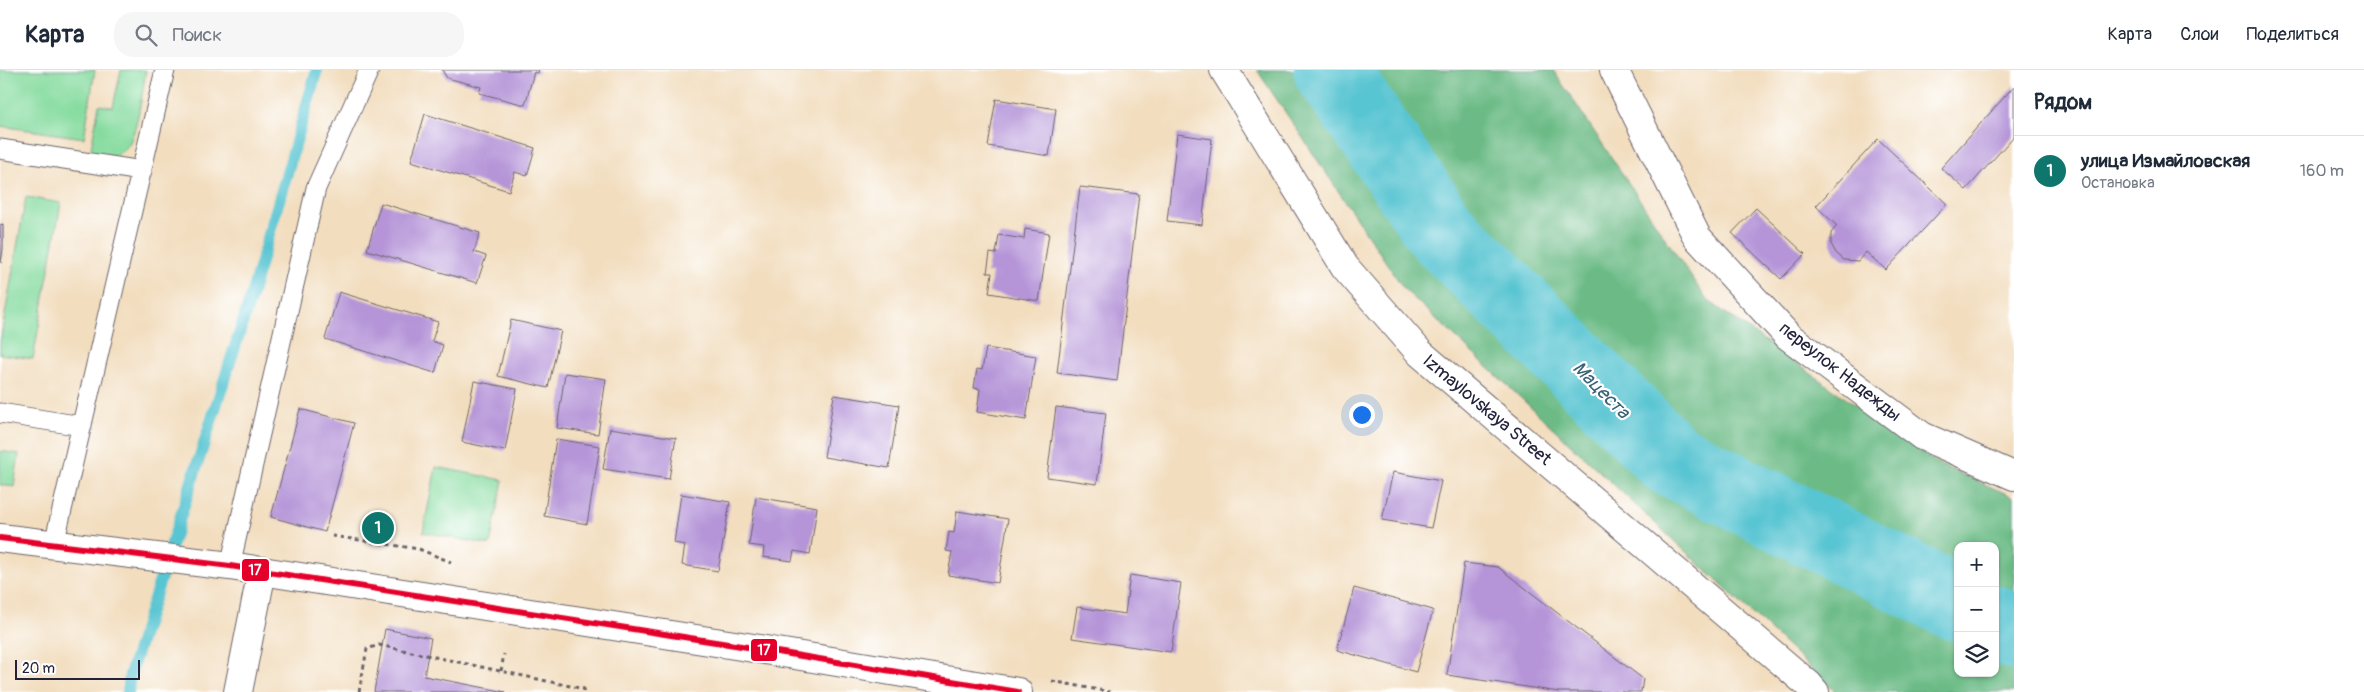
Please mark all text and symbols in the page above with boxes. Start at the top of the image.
search box [114,12,464,57]
text: Карта [25,20,84,49]
icon: search [132,21,160,49]
text: Поиск [172,23,222,47]
text: Карта [2108,23,2152,46]
text: Слои [2180,23,2218,46]
text: Поделиться [2246,23,2339,46]
text: Рядом [2034,89,2092,116]
text: улица Измайловская [2081,149,2250,173]
text: 1 [2047,161,2053,181]
text: 160 m [2300,161,2344,181]
text: Остановка [2081,173,2155,193]
street label: переулок Надежды [1774,317,1906,427]
street label: Izmaylovskaya Street [1418,349,1557,471]
water label: Мацеста [1567,356,1636,425]
your location [1349,402,1375,428]
pin: 1 [362,509,394,547]
map controls [1954,542,1999,677]
button: + [1954,542,1999,587]
line badge: 17 [241,558,270,582]
text: 17 [249,562,262,579]
button: − [1954,587,1999,632]
button: layers [1954,632,1999,677]
line badge: 17 [750,638,778,662]
text: 17 [758,642,771,659]
scale bar [15,657,140,680]
text: 20 m [22,660,55,677]

